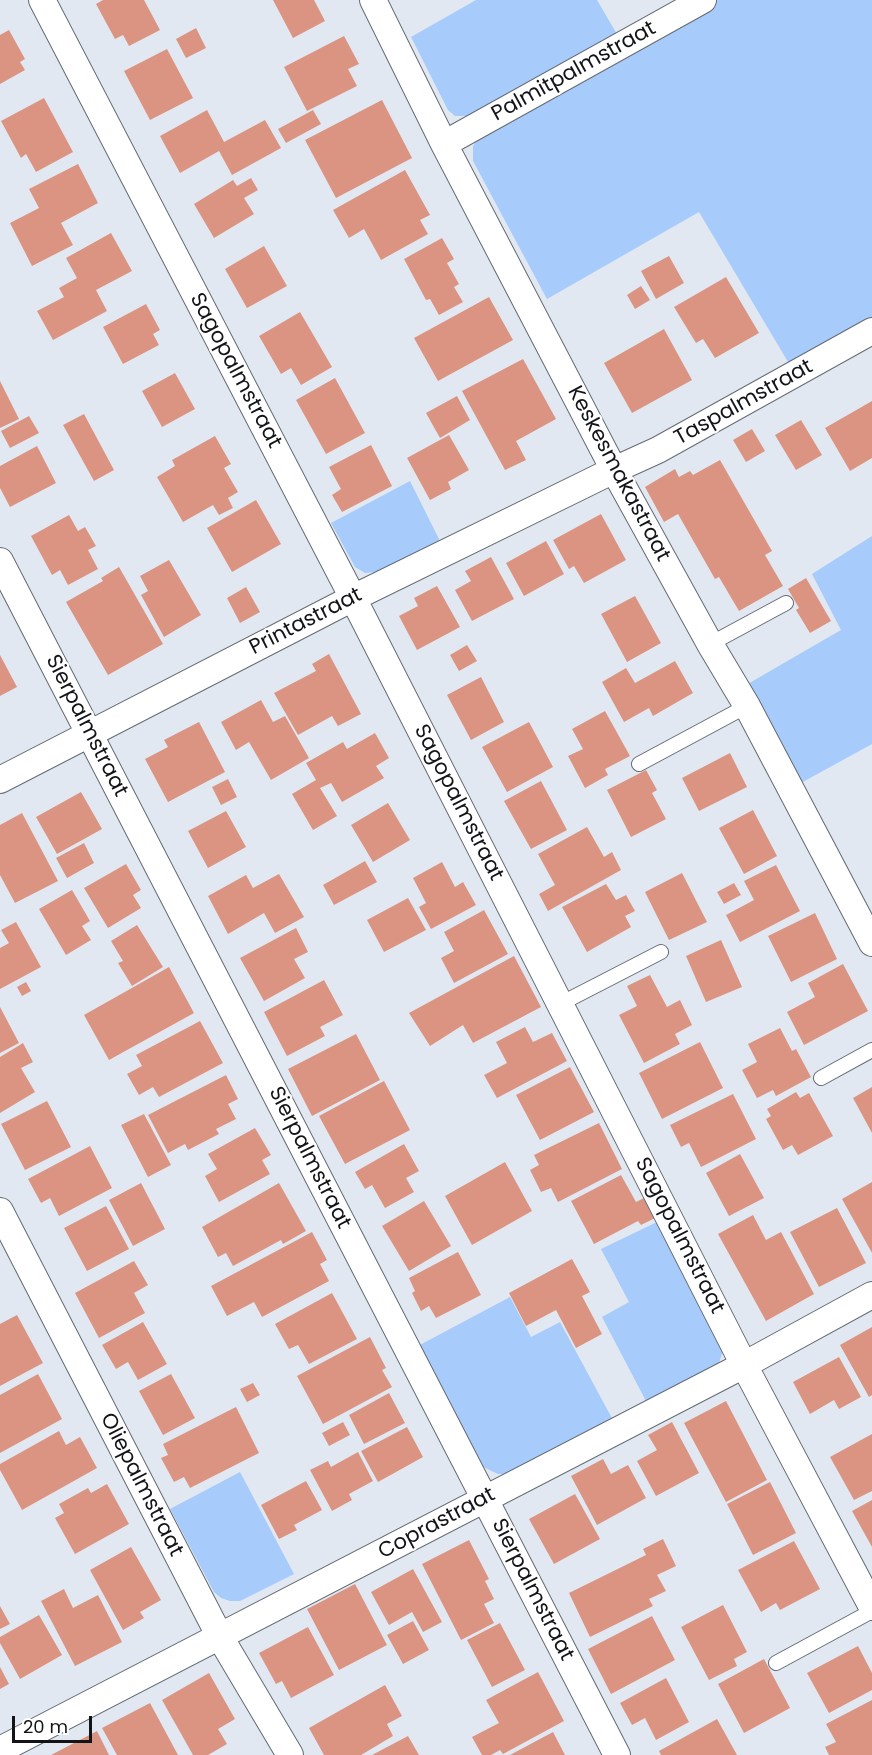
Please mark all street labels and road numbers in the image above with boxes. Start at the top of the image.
street label: Palmitpalmstraat [488,16,660,128]
street label: Sagopalmstraat [184,289,286,453]
street label: Taspalmstraat [670,355,818,451]
street label: Keskesmakastraat [561,382,675,566]
street label: Printastraat [246,583,366,661]
street label: Sierpalmstraat [39,651,133,801]
street label: Sagopalmstraat [408,721,508,885]
street label: Sierpalmstraat [262,1083,356,1233]
street label: Sagopalmstraat [629,1154,729,1318]
street label: Oliepalmstraat [94,1409,188,1561]
street label: Coprastraat [374,1483,500,1565]
street label: Sierpalmstraat [485,1515,579,1665]

